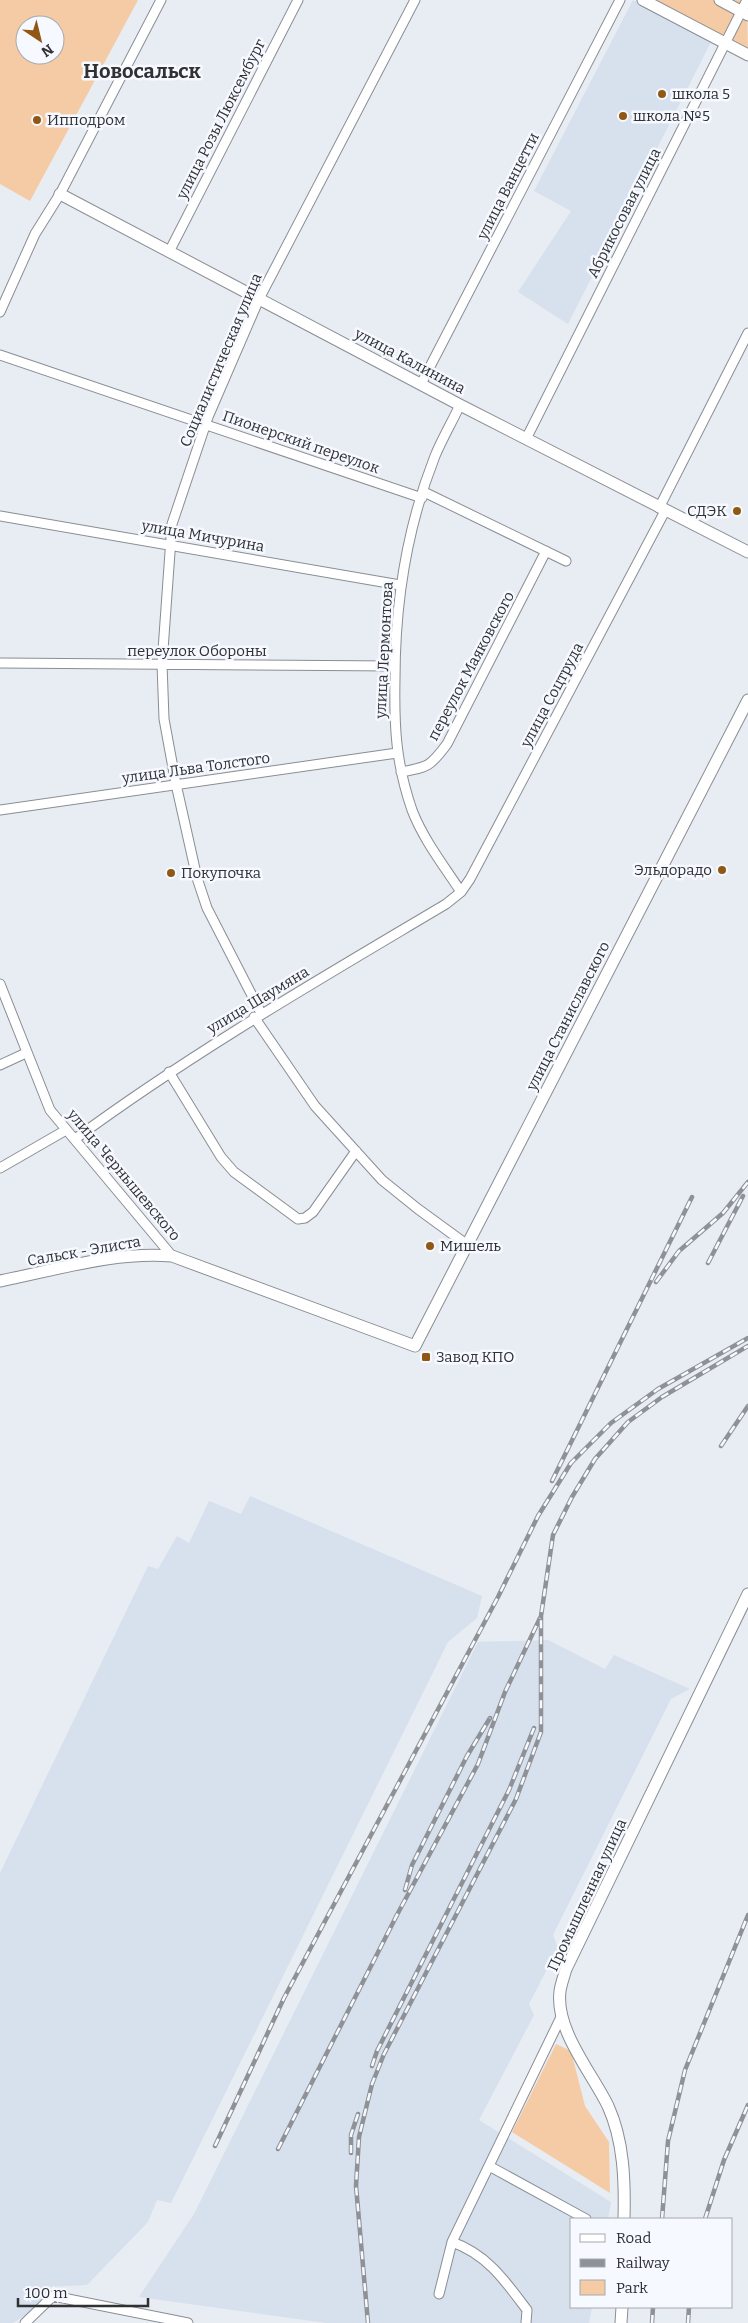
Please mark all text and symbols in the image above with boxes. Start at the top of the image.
north arrow [15,15,65,65]
street label: улица Розы Люксембург [172,36,269,203]
text: N [38,40,56,60]
district label: Новосальск [83,59,201,83]
place label: школа 5 [672,85,730,103]
marker: школа 5 [656,88,668,100]
place label: школа №5 [633,107,710,125]
marker: школа №5 [617,110,629,122]
place label: Ипподром [47,111,125,129]
marker: Ипподром [31,114,43,126]
street label: улица Ванцетти [473,129,543,243]
street label: Абрикосовая улица [584,145,664,281]
street label: Социалистическая улица [176,271,266,449]
street label: улица Калинина [351,324,468,398]
street label: Пионерский переулок [220,407,382,477]
place label: СДЭК [687,502,727,520]
marker: СДЭК [731,505,743,517]
street label: улица Мичурина [139,516,266,556]
street label: улица Лермонтова [371,581,397,720]
street label: переулок Маяковского [424,588,518,744]
street label: улица Соцтруда [516,640,587,751]
street label: переулок Обороны [127,642,267,660]
street label: улица Льва Толстого [120,749,271,787]
place label: Эльдорадо [634,861,712,879]
place label: Покупочка [181,864,261,882]
marker: Эльдорадо [716,864,728,876]
marker: Покупочка [165,867,177,879]
street label: улица Станиславского [522,938,613,1094]
street label: улица Шаумяна [203,963,312,1038]
street label: улица Чернышевского [63,1105,184,1244]
street label: Сальск - Элиста [26,1232,142,1270]
place label: Мишель [440,1237,501,1255]
marker: Мишель [424,1240,436,1252]
place label: Завод КПО [436,1348,515,1366]
marker: Завод КПО [420,1351,432,1363]
street label: Промышленная улица [544,1816,630,1974]
legend [570,2218,733,2308]
text: Road [616,2229,651,2247]
text: Railway [616,2254,670,2272]
scale bar [18,2276,148,2308]
text: Park [616,2279,648,2297]
text: 100 m [25,2284,68,2302]

